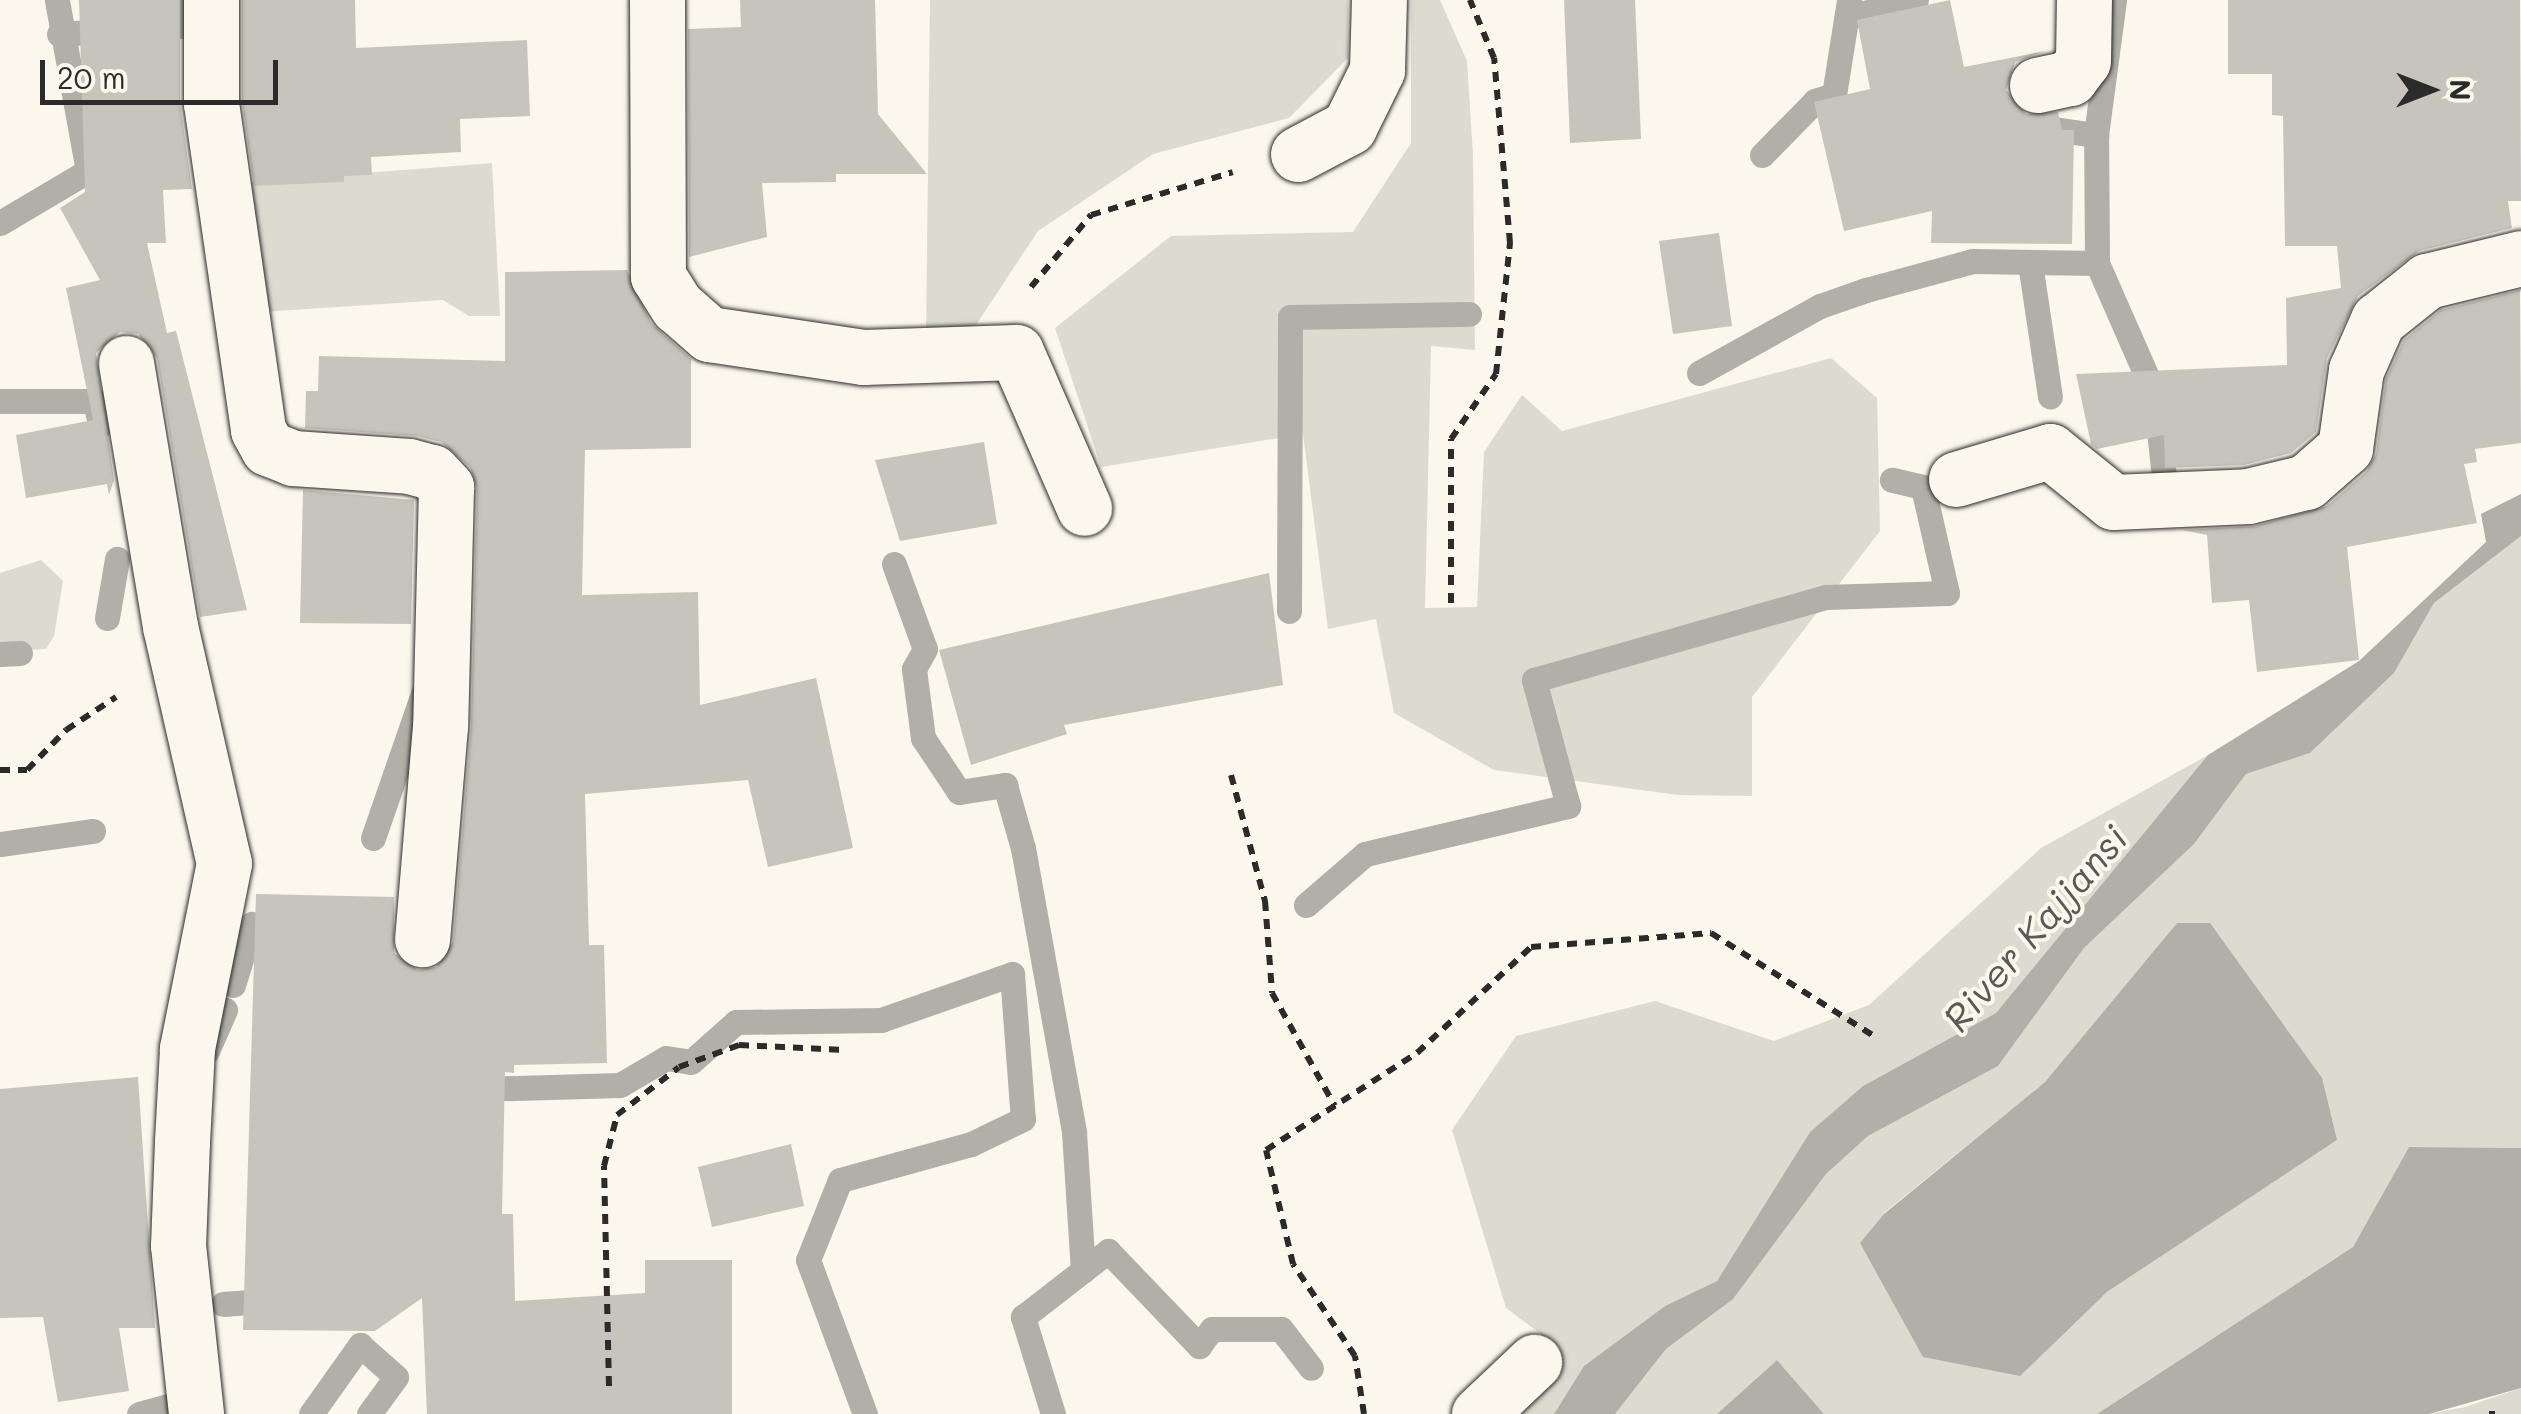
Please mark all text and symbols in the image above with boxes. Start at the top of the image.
scale bar [45,40,282,102]
north arrow [2381,40,2481,140]
text: 20 m [57,57,126,97]
text: N [2443,79,2479,101]
water label: River Kajjansi [1933,816,2137,1040]

